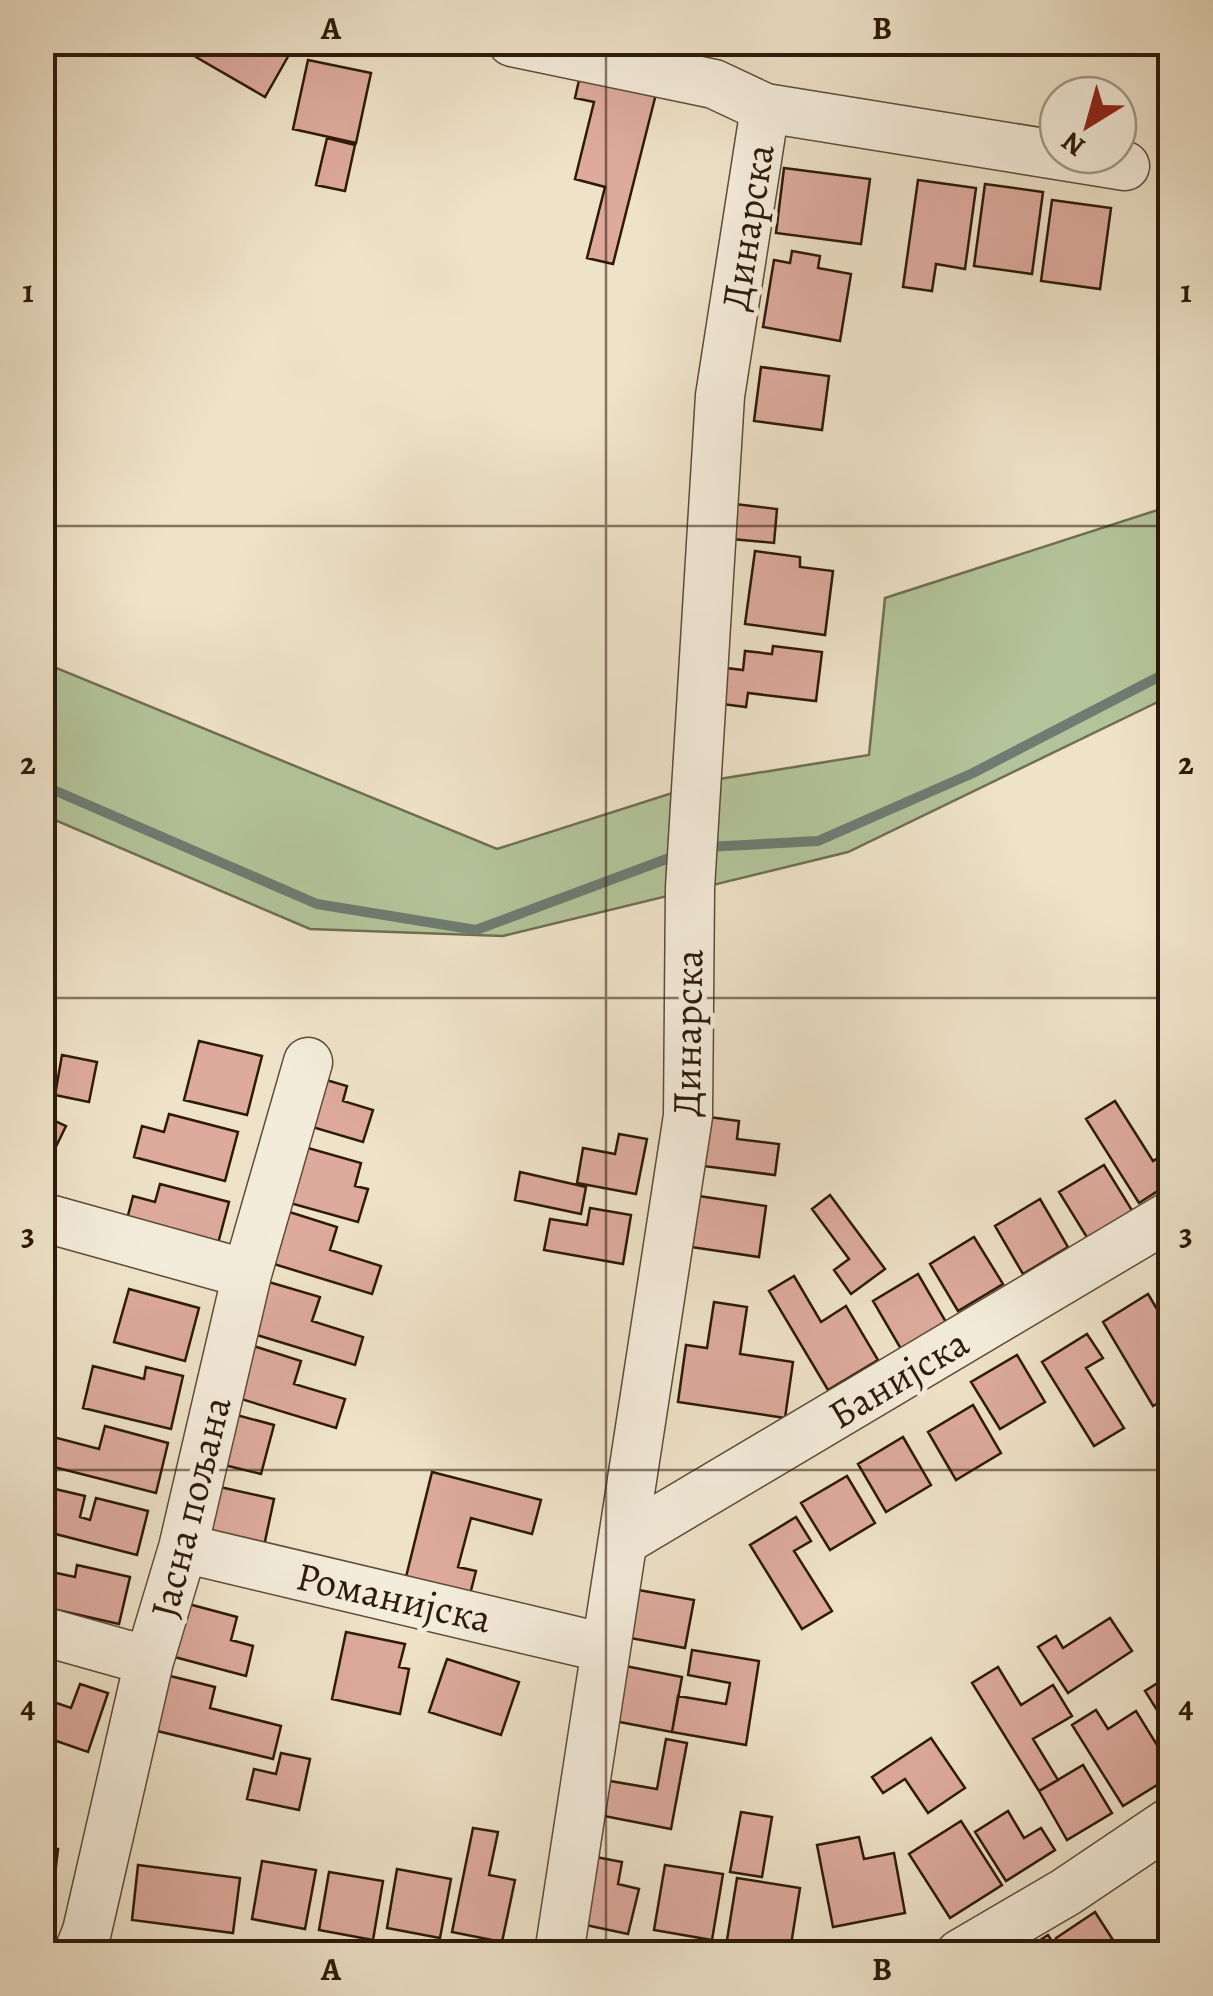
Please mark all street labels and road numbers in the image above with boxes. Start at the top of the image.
street label: Динарска [707,140,788,314]
street label: Динарска [659,948,716,1117]
street label: Банијска [818,1315,979,1442]
street label: Јасна пољана [136,1390,245,1624]
street label: Романијска [291,1548,497,1647]

